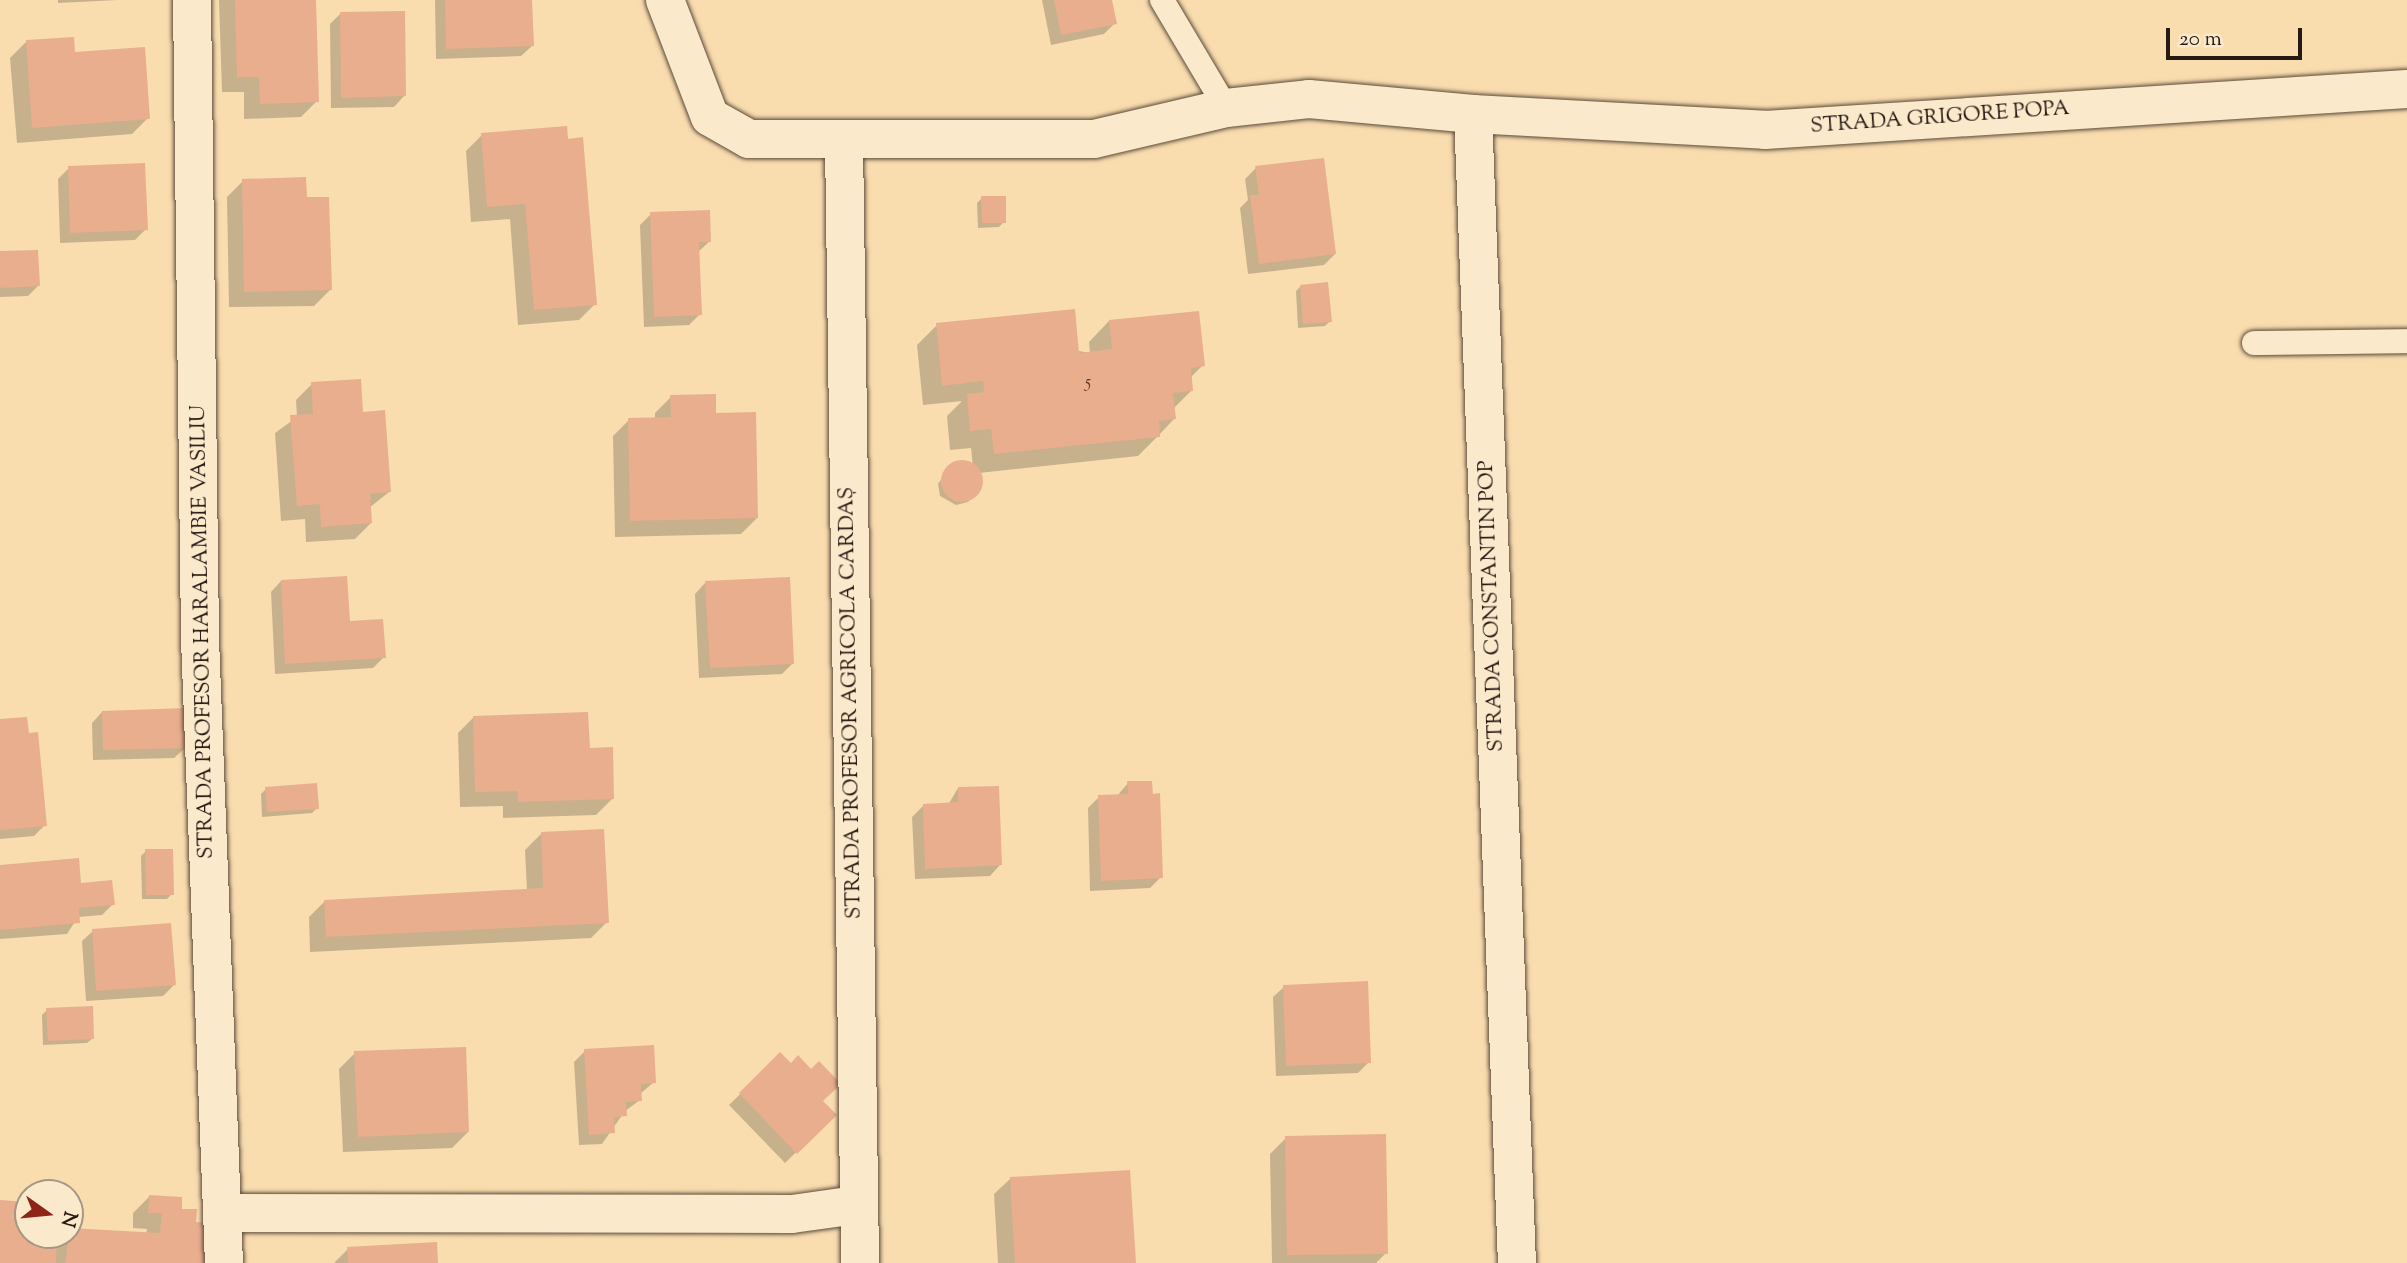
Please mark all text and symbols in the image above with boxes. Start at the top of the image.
scale bar [2169,14,2306,58]
text: 20 m [2179,25,2222,55]
street label: STRADA GRIGORE POPA [1810,96,2070,140]
house number: 5 [1085,372,1091,394]
street label: STRADA PROFESOR HARALAMBIE VASILIU [186,405,220,859]
street label: STRADA CONSTANTIN POP [1474,460,1510,752]
street label: STRADA PROFESOR AGRICOLA CARDAȘ [835,487,867,919]
north arrow [14,1179,84,1249]
text: N [53,1208,83,1230]

